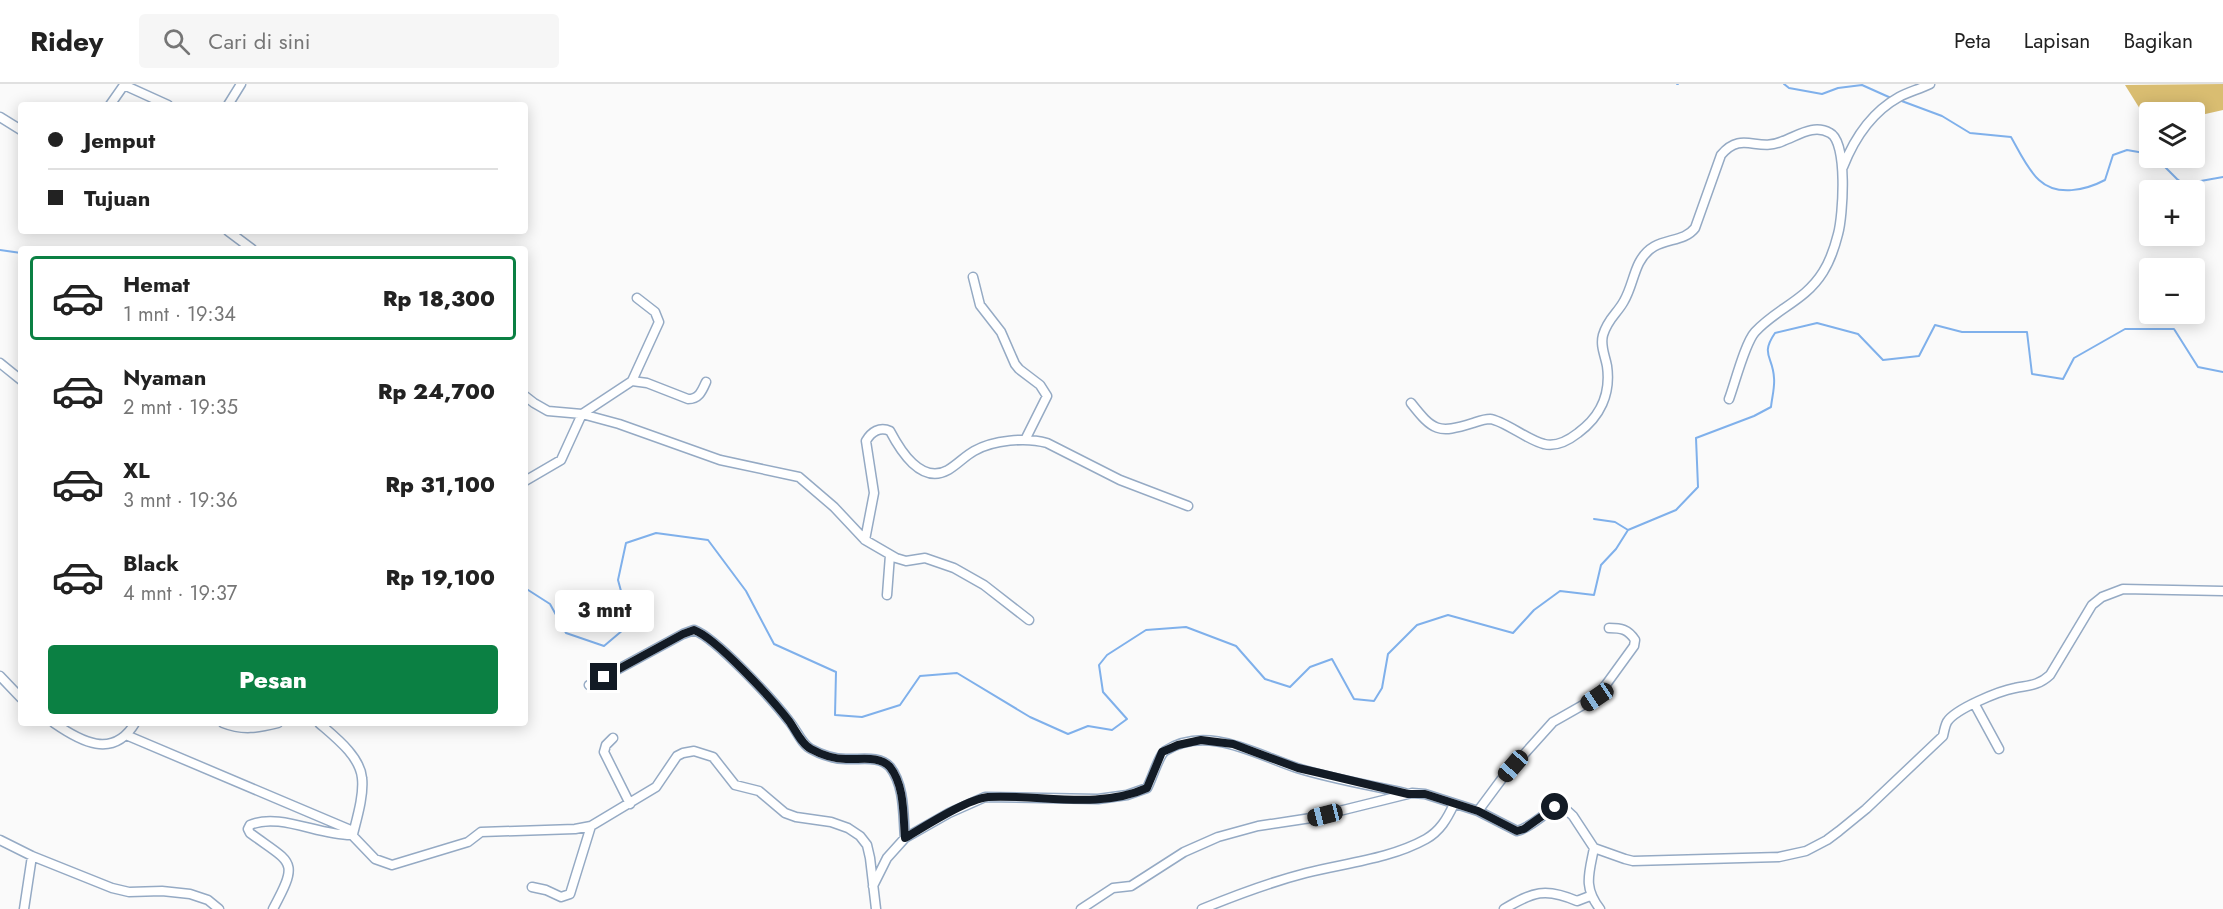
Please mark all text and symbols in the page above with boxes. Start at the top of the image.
search box [139,14,559,68]
text: Ridey [30,21,103,62]
icon: search [160,25,193,58]
text: Cari di sini [208,25,311,57]
text: Peta [1954,26,1991,56]
text: Lapisan [2024,26,2090,56]
text: Bagikan [2123,26,2193,56]
map controls [2139,102,2205,324]
button: layers [2139,102,2205,168]
text: Jemput [84,124,155,156]
button: + [2139,180,2205,246]
text: Tujuan [84,182,150,214]
button: − [2139,258,2205,324]
text: Hemat [123,268,190,300]
icon: car [51,271,105,325]
text: Rp 18,300 [383,282,495,314]
text: 1 mnt · 19:34 [123,300,236,329]
text: Nyaman [123,361,206,393]
icon: car [51,364,105,418]
text: Rp 24,700 [378,375,495,407]
text: 2 mnt · 19:35 [123,393,238,422]
text: XL [123,454,150,486]
icon: car [51,457,105,511]
text: Rp 31,100 [385,468,495,500]
text: 3 mnt · 19:36 [123,486,238,515]
text: Black [123,547,179,579]
icon: car [51,550,105,604]
text: Rp 19,100 [386,561,495,593]
text: 4 mnt · 19:37 [123,579,237,608]
callout: 3 mnt [554,590,654,632]
text: 3 mnt [577,596,632,625]
button: Pesan [48,645,498,714]
route end [590,663,617,690]
car [1577,679,1617,715]
car [1494,747,1532,785]
route start [1541,793,1568,820]
car [1305,802,1345,828]

